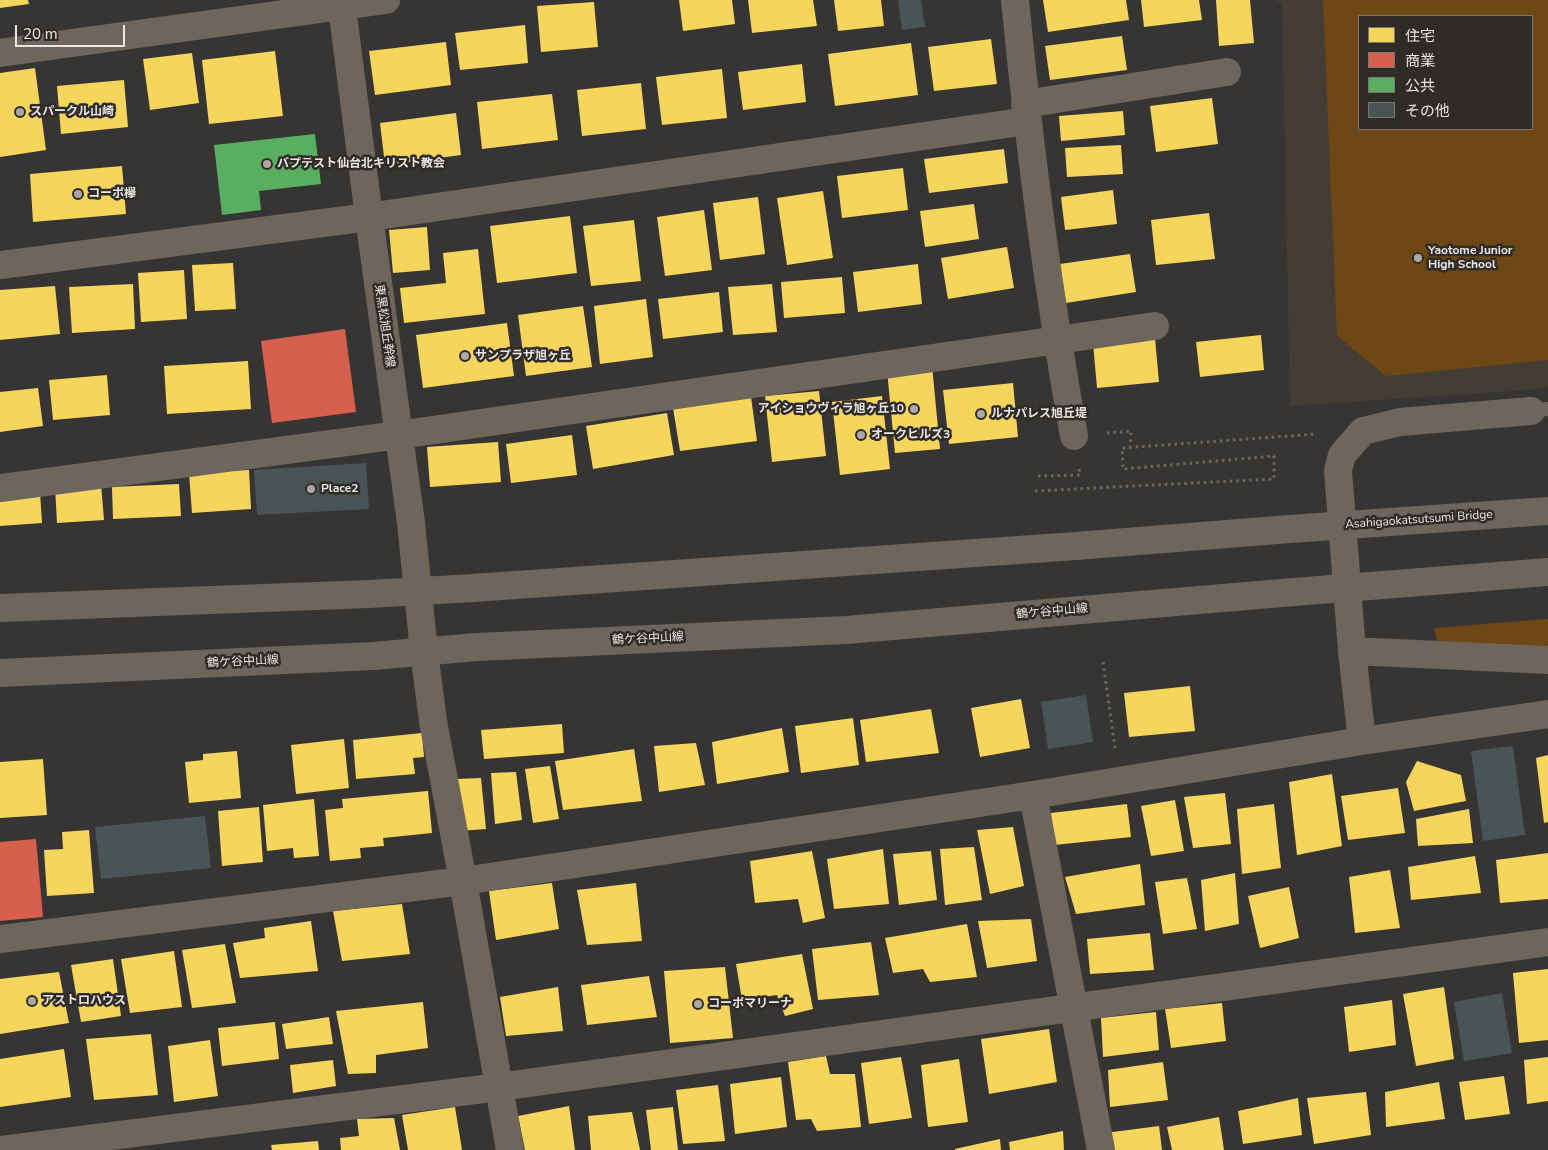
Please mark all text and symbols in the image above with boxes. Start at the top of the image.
scale bar [18,15,128,47]
legend [1358,15,1533,130]
text: 20 m [23,24,58,44]
text: 住宅 [1405,26,1435,46]
text: 商業 [1405,51,1435,71]
text: 公共 [1405,76,1435,96]
text: その他 [1405,101,1450,121]
place label: スパークル山崎 [30,105,114,119]
marker: スパークル山崎 [14,106,26,118]
place label: バプテスト仙台北キリスト教会 [277,157,445,171]
marker: バプテスト仙台北キリスト教会 [261,158,273,170]
place label: コーポ欅 [88,187,136,201]
marker: コーポ欅 [72,188,84,200]
place label: Yaotome Junior High School [1428,244,1513,272]
marker: Yaotome Junior High School [1412,252,1424,264]
street label: 東黒松旭丘幹線 [371,283,397,369]
place label: サンプラザ旭ヶ丘 [475,349,571,363]
marker: サンプラザ旭ヶ丘 [459,350,471,362]
place label: アイショウヴィラ旭ヶ丘10 [758,402,904,416]
marker: アイショウヴィラ旭ヶ丘10 [908,403,920,415]
place label: ルナパレス旭丘堤 [991,407,1087,421]
marker: ルナパレス旭丘堤 [975,408,987,420]
place label: オークヒルズ3 [871,428,950,442]
marker: オークヒルズ3 [855,429,867,441]
place label: Place2 [321,482,358,496]
marker: Place2 [305,483,317,495]
street label: Asahigaokatsutsumi Bridge [1345,508,1493,532]
street label: 鶴ケ谷中山線 [1016,602,1088,622]
street label: 鶴ケ谷中山線 [612,630,684,648]
street label: 鶴ケ谷中山線 [207,653,279,671]
place label: アストロハウス [42,994,126,1008]
marker: アストロハウス [26,995,38,1007]
place label: コーポマリーナ [708,997,792,1011]
marker: コーポマリーナ [692,998,704,1010]

